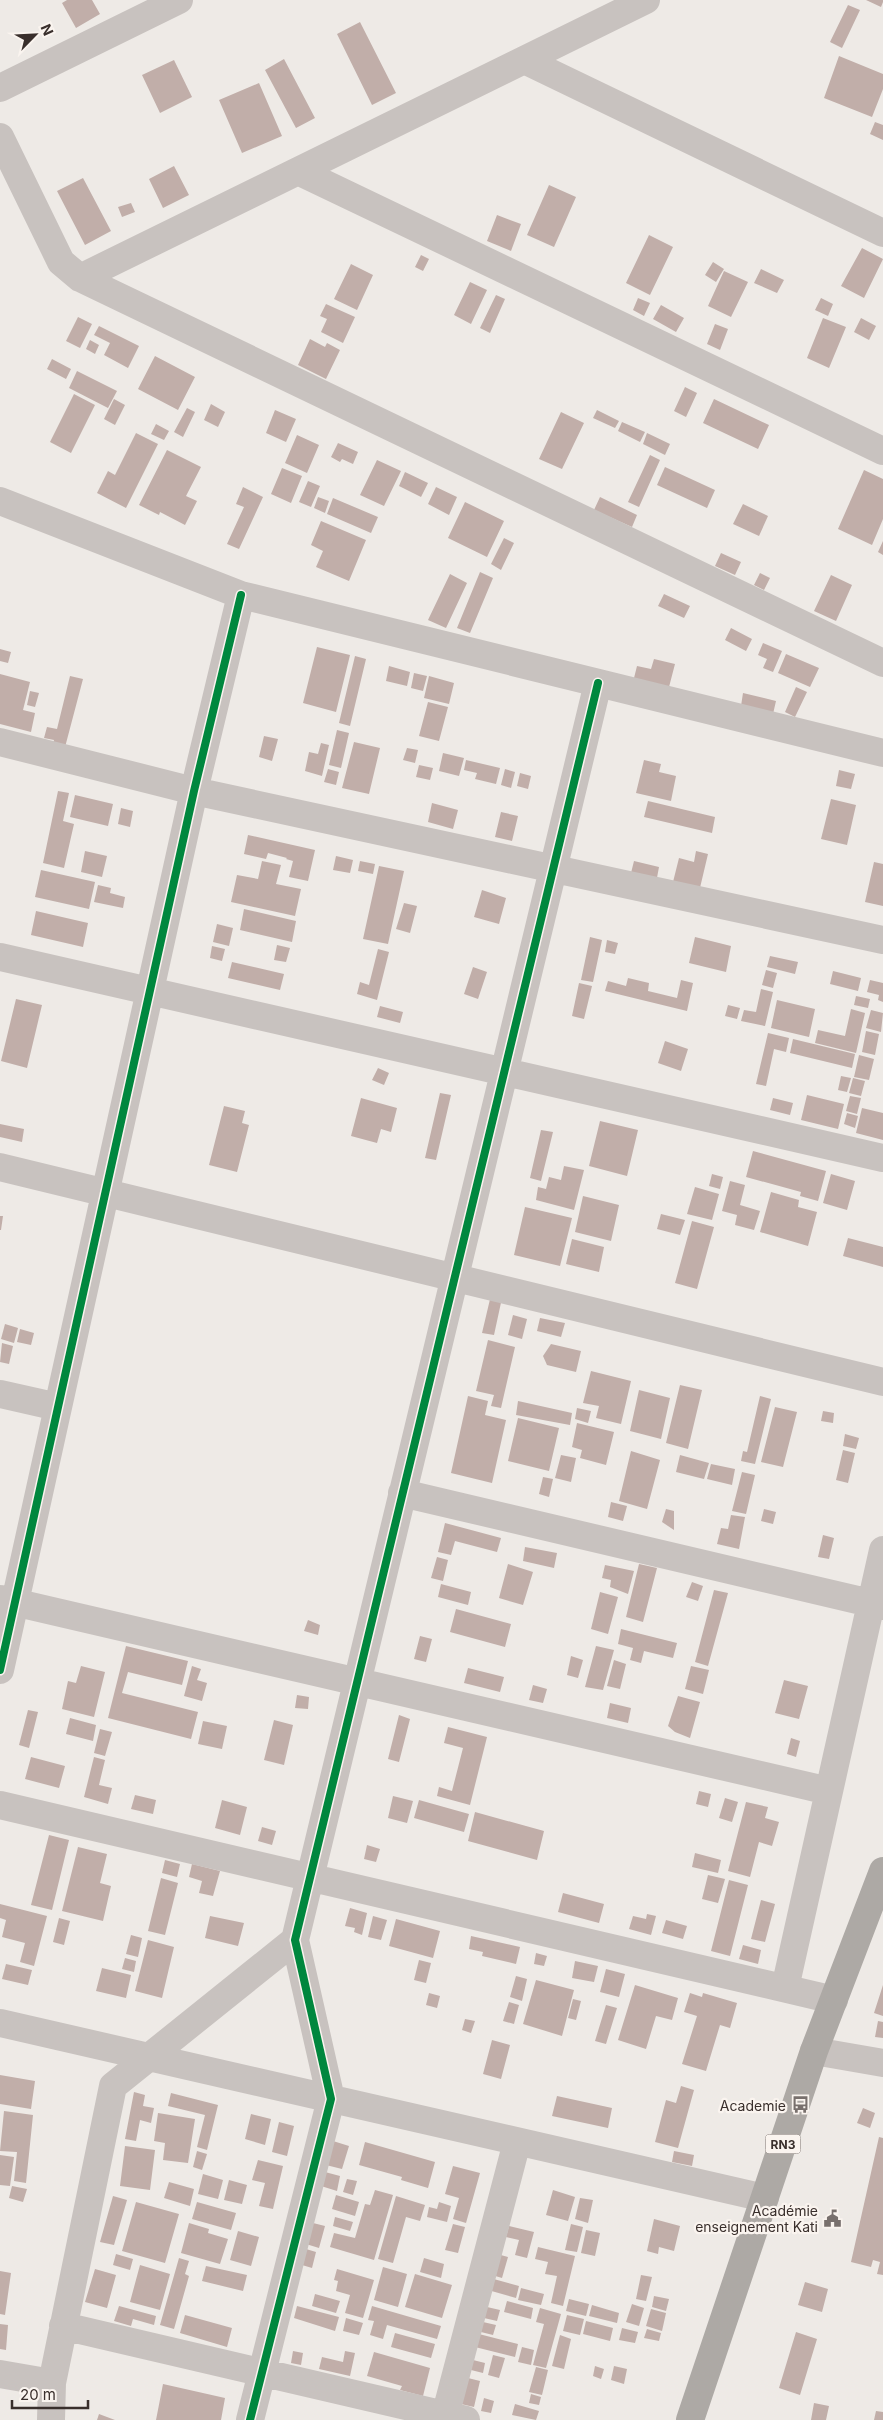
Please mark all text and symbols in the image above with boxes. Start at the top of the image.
north arrow [10,10,60,60]
text: N [37,21,57,38]
bus stop icon: Academie [790,2095,810,2115]
place label: Academie [720,2097,786,2114]
road number: RN3 [766,2134,800,2154]
place label: Académie enseignement Kati [695,2202,818,2235]
public building icon: Académie enseignement Kati [822,2208,842,2228]
scale bar [12,2378,89,2410]
text: 20 m [20,2385,56,2404]

